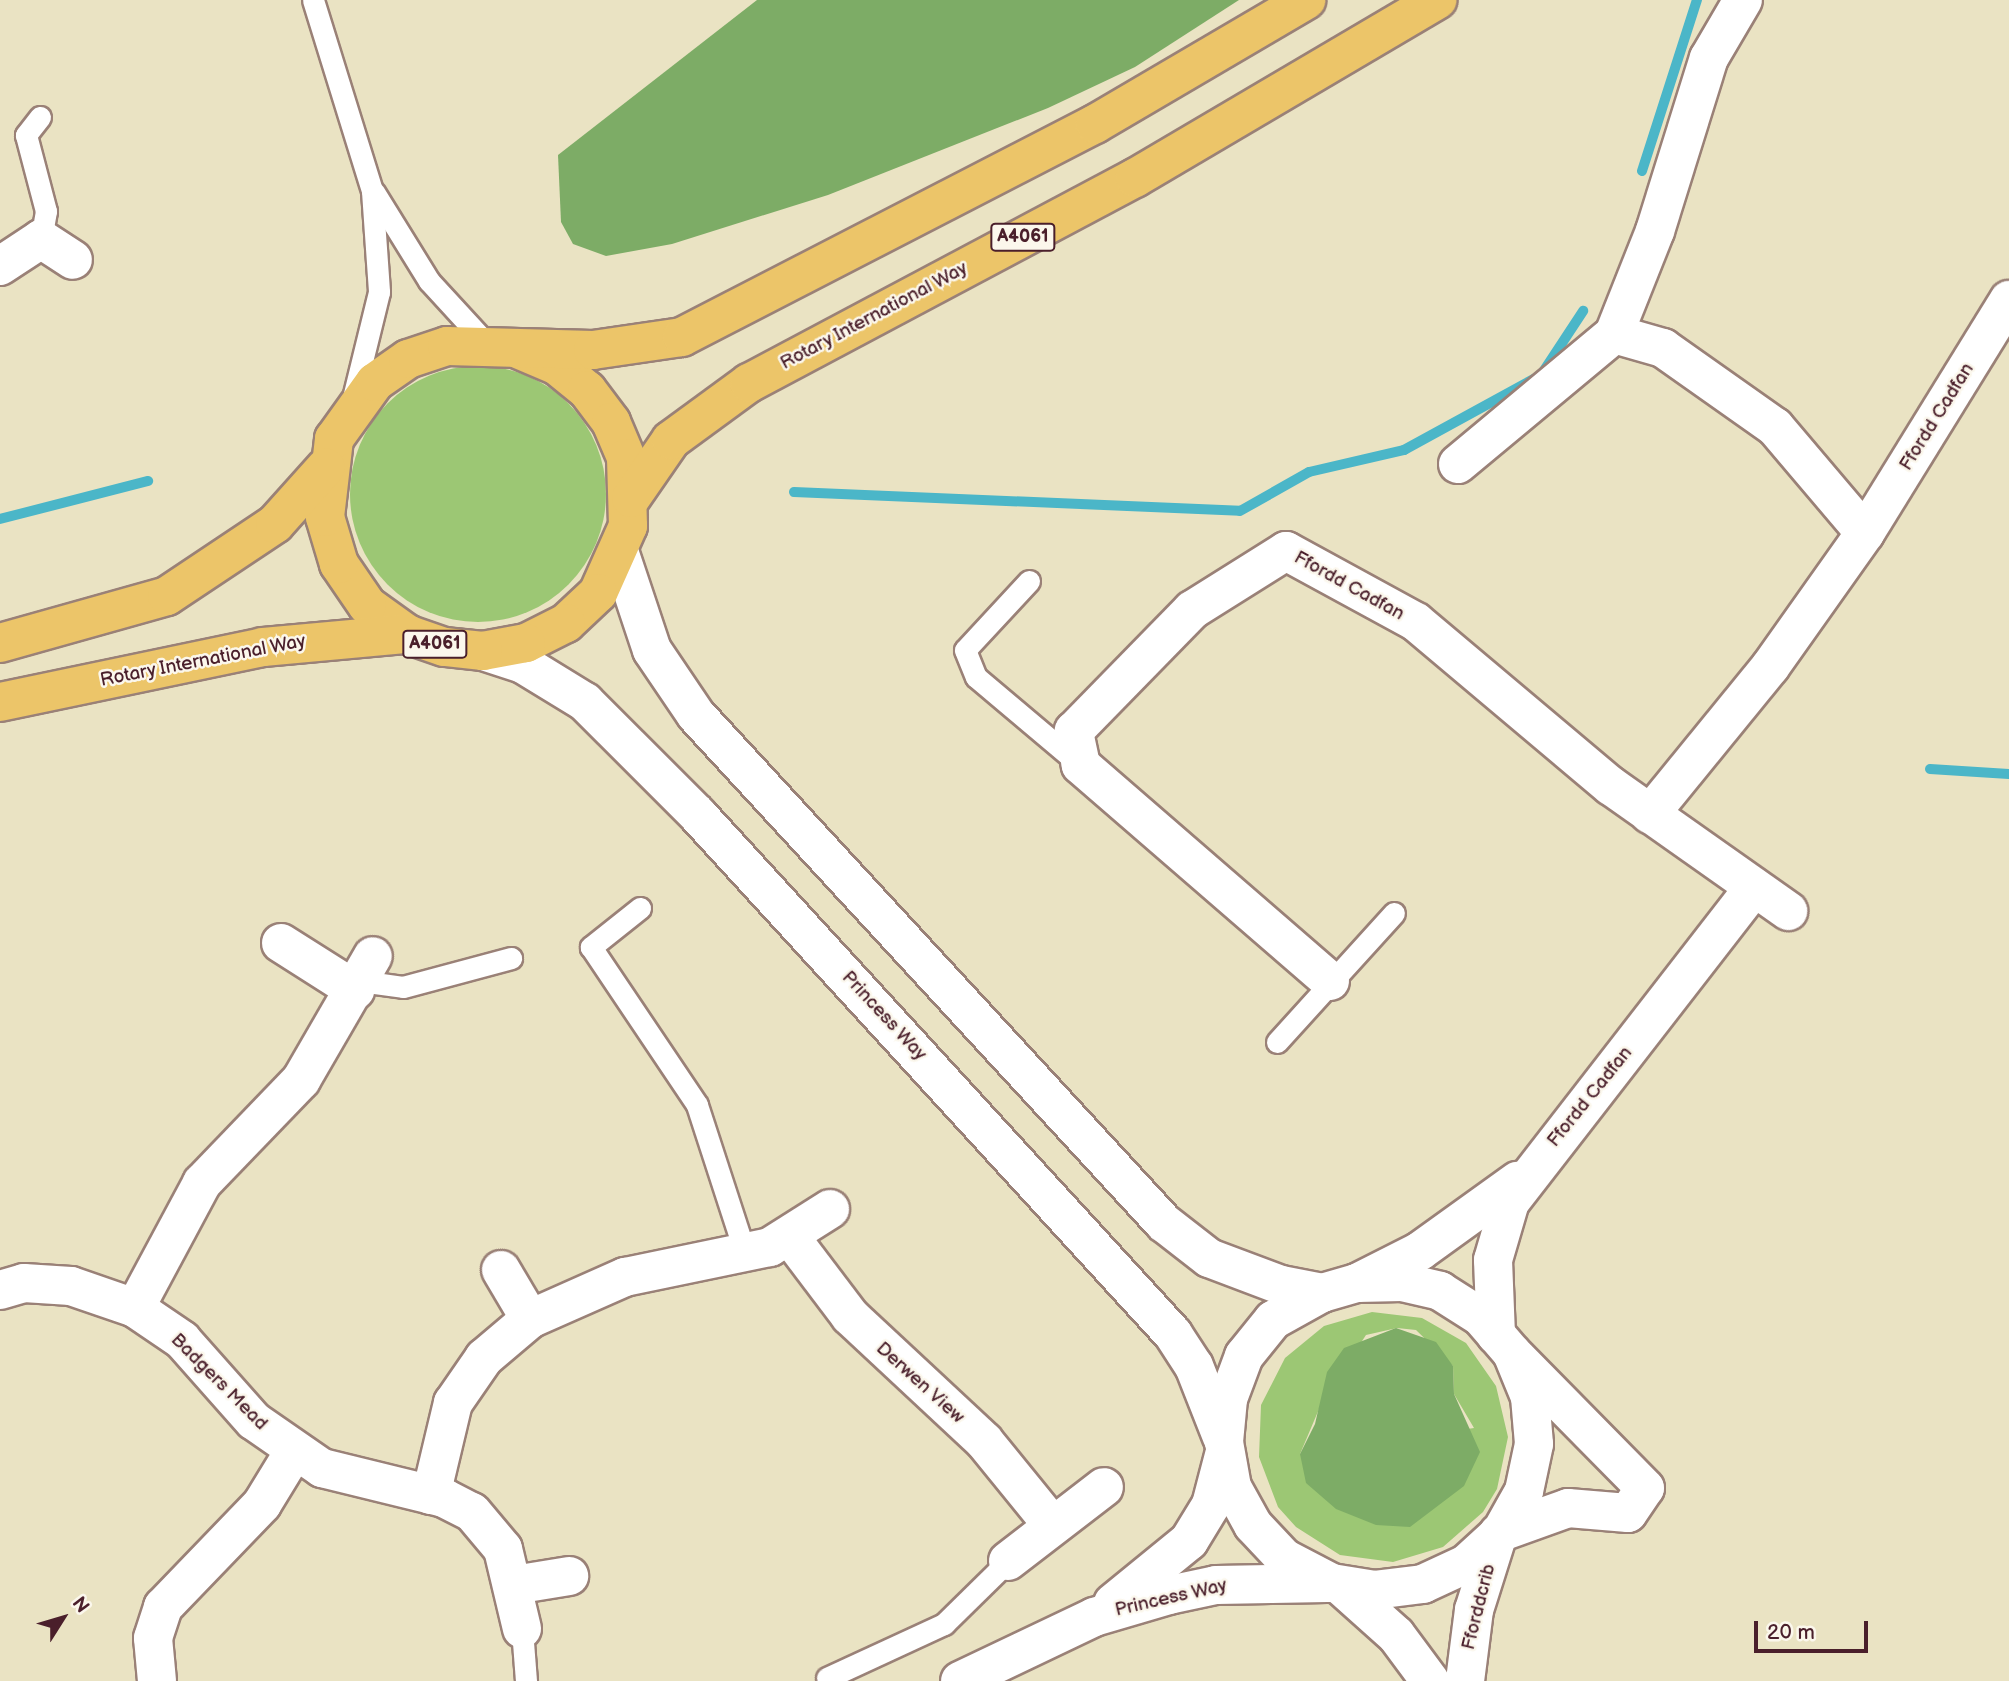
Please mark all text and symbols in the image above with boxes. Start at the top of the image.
road number: A4061 [990,222,1056,251]
street label: Rotary International Way [776,257,972,375]
street label: Ffordd Cadfan [1895,359,1979,475]
street label: Ffordd Cadfan [1290,546,1408,626]
street label: Rotary International Way [97,630,309,692]
road number: A4061 [402,630,468,658]
street label: Princess Way [836,966,932,1066]
street label: Ffordd Cadfan [1543,1042,1637,1152]
street label: Badgers Mead [166,1329,272,1435]
street label: Derwen View [871,1337,969,1429]
street label: Fforddcrib [1457,1562,1501,1652]
street label: Princess Way [1112,1574,1230,1622]
north arrow [28,1583,98,1653]
text: N [67,1592,94,1618]
scale bar [1757,1608,1871,1652]
text: 20 m [1767,1620,1815,1645]

